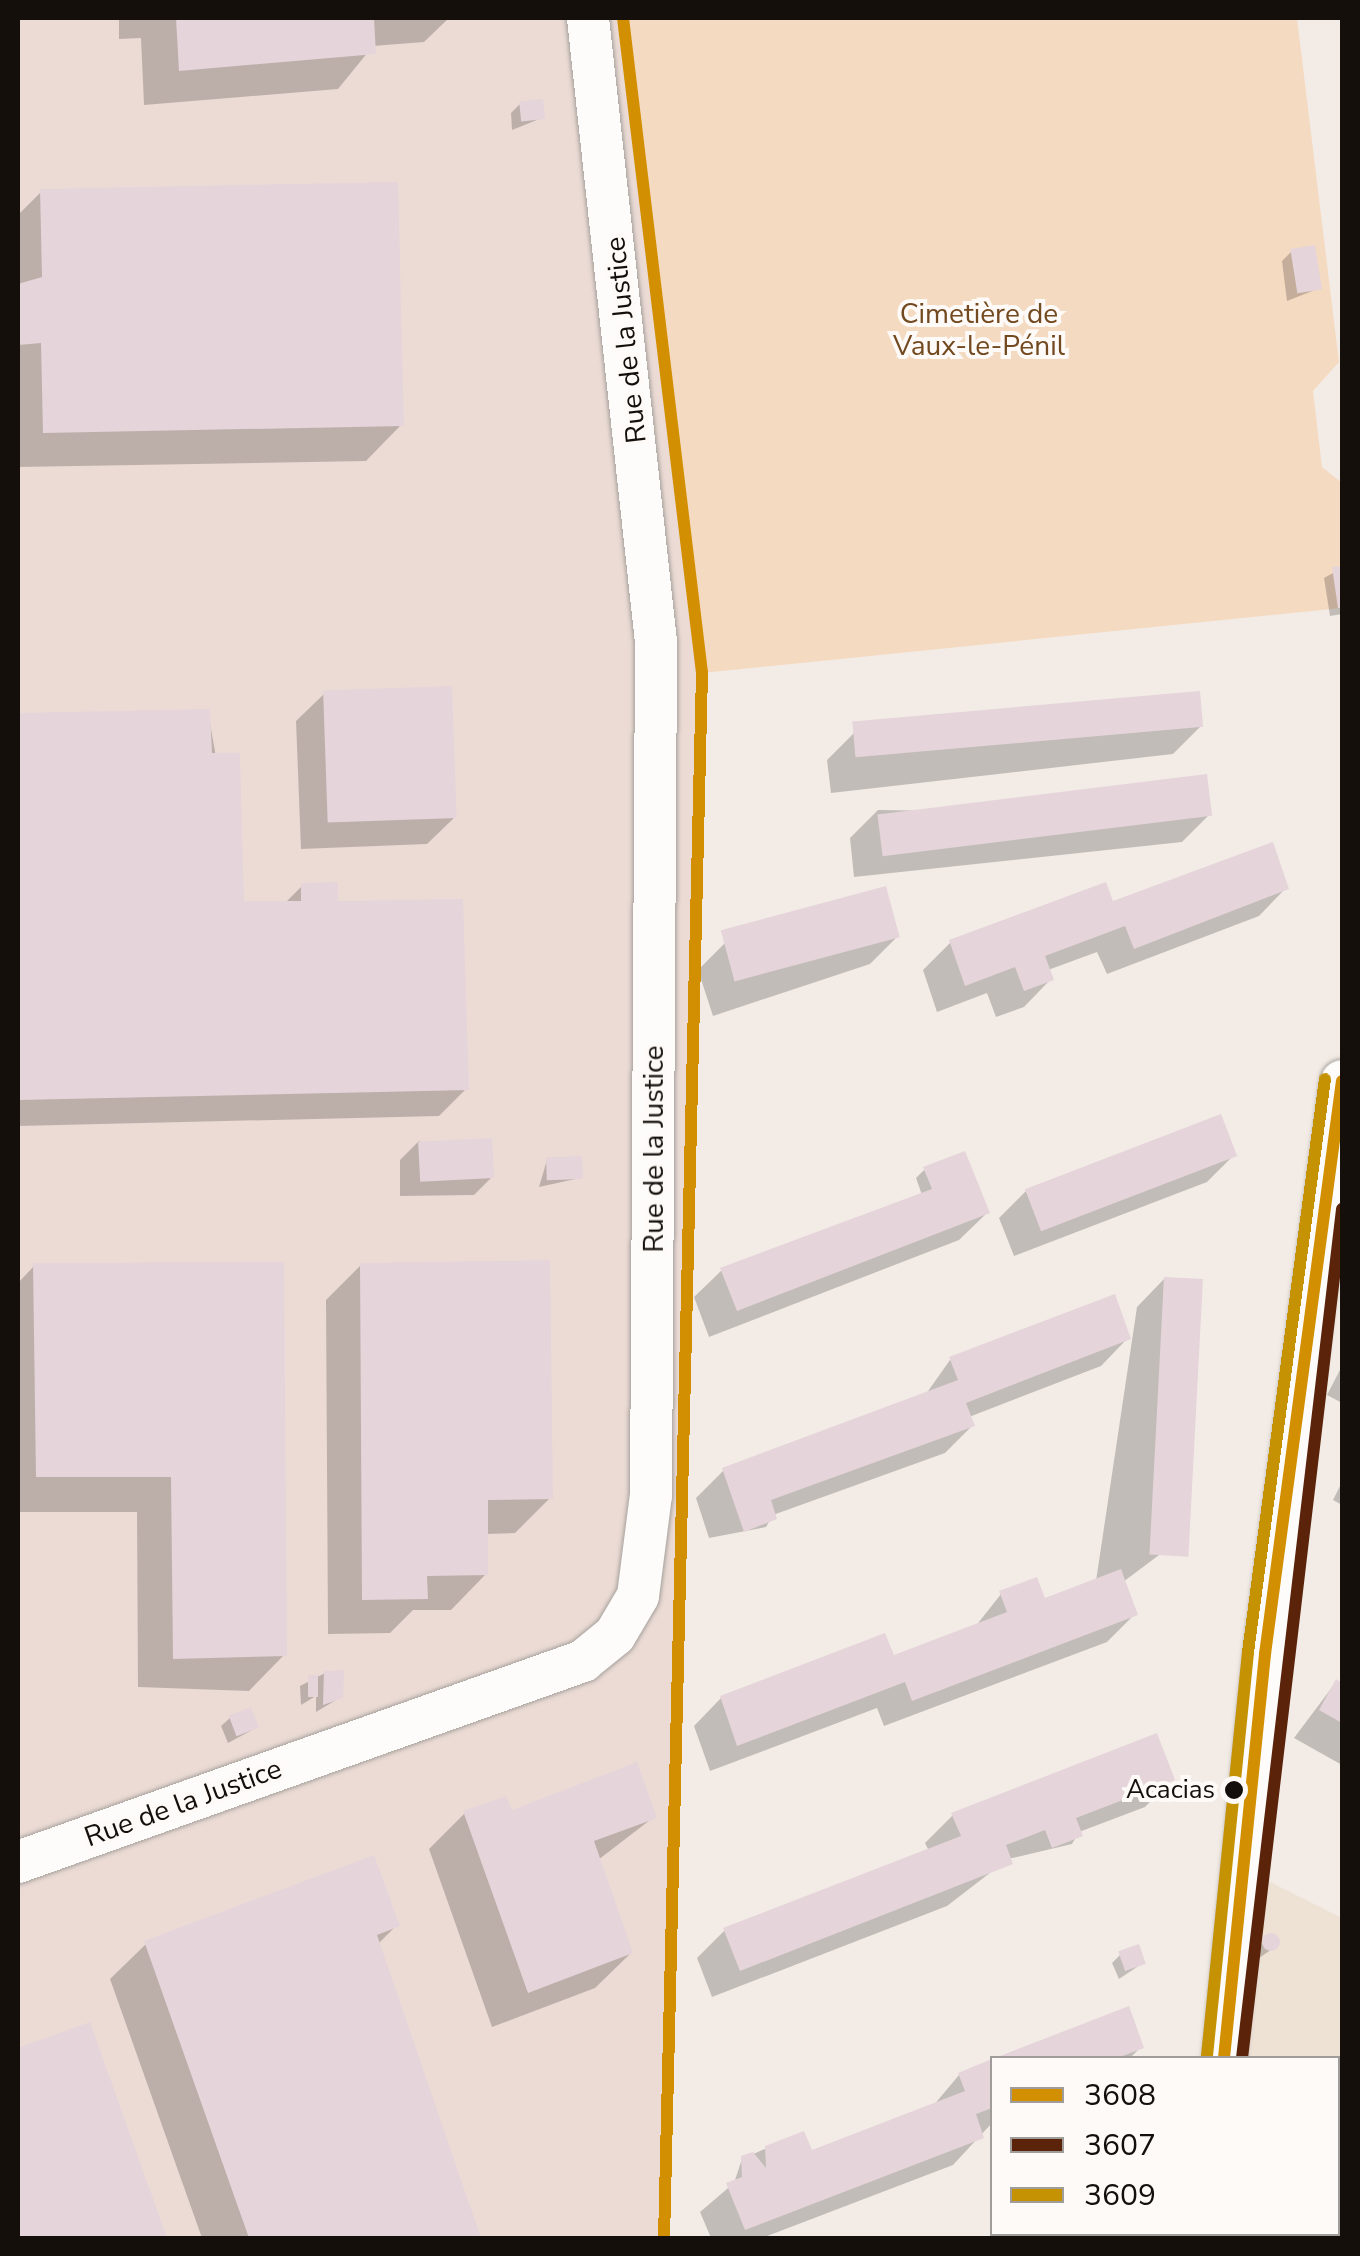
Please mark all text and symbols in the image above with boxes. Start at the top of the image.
street label: Rue de la Justice [598,235,654,445]
park label: Cimetière de Vaux-le-Pénil [893,297,1065,363]
street label: Rue de la Justice [637,1045,671,1253]
street label: Rue de la Justice [80,1752,286,1854]
place label: Acacias [1126,1774,1215,1806]
marker: Acacias [1224,1780,1244,1800]
legend [990,2056,1340,2236]
text: 3608 [1084,2075,1156,2116]
text: 3607 [1084,2125,1156,2166]
text: 3609 [1084,2175,1156,2216]

